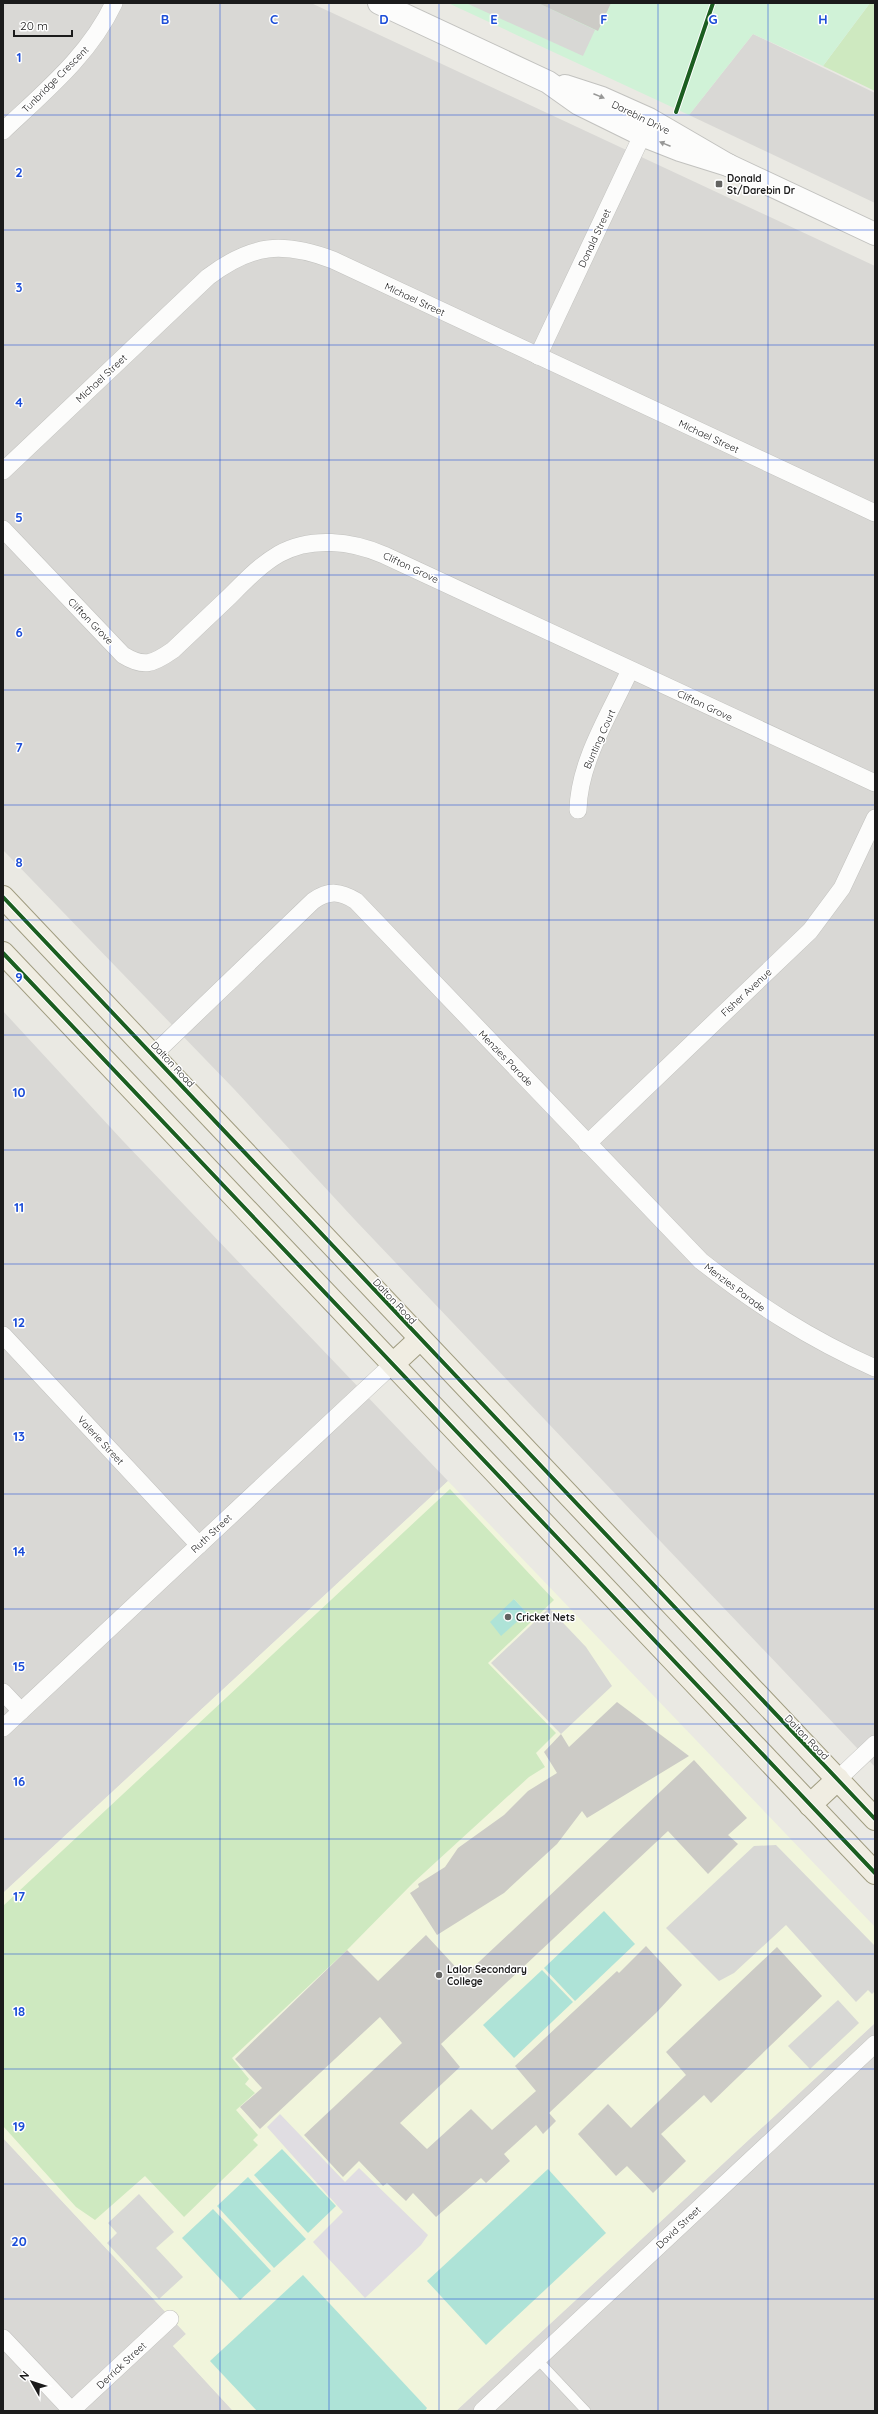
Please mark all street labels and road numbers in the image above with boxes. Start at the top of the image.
street label: Tunbridge Crescent [19,43,92,116]
street label: Darebin Drive [609,98,672,137]
street label: Donald Street [575,206,614,270]
street label: Michael Street [382,280,448,319]
street label: Michael Street [73,351,130,405]
street label: Michael Street [676,417,742,456]
street label: Clifton Grove [381,549,441,586]
street label: Clifton Grove [65,595,116,648]
street label: Clifton Grove [675,687,735,724]
street label: Bunting Court [581,707,619,771]
street label: Fisher Avenue [718,965,775,1019]
street label: Menzies Parade [476,1028,536,1089]
street label: Dalton Road [148,1039,197,1090]
street label: Menzies Parade [702,1260,768,1315]
street label: Dalton Road [370,1276,419,1327]
street label: Valerie Street [75,1413,127,1468]
street label: Ruth Street [188,1511,235,1556]
street label: Dalton Road [782,1712,832,1763]
street label: David Street [653,2203,704,2251]
street label: Derrick Street [94,2339,149,2392]

